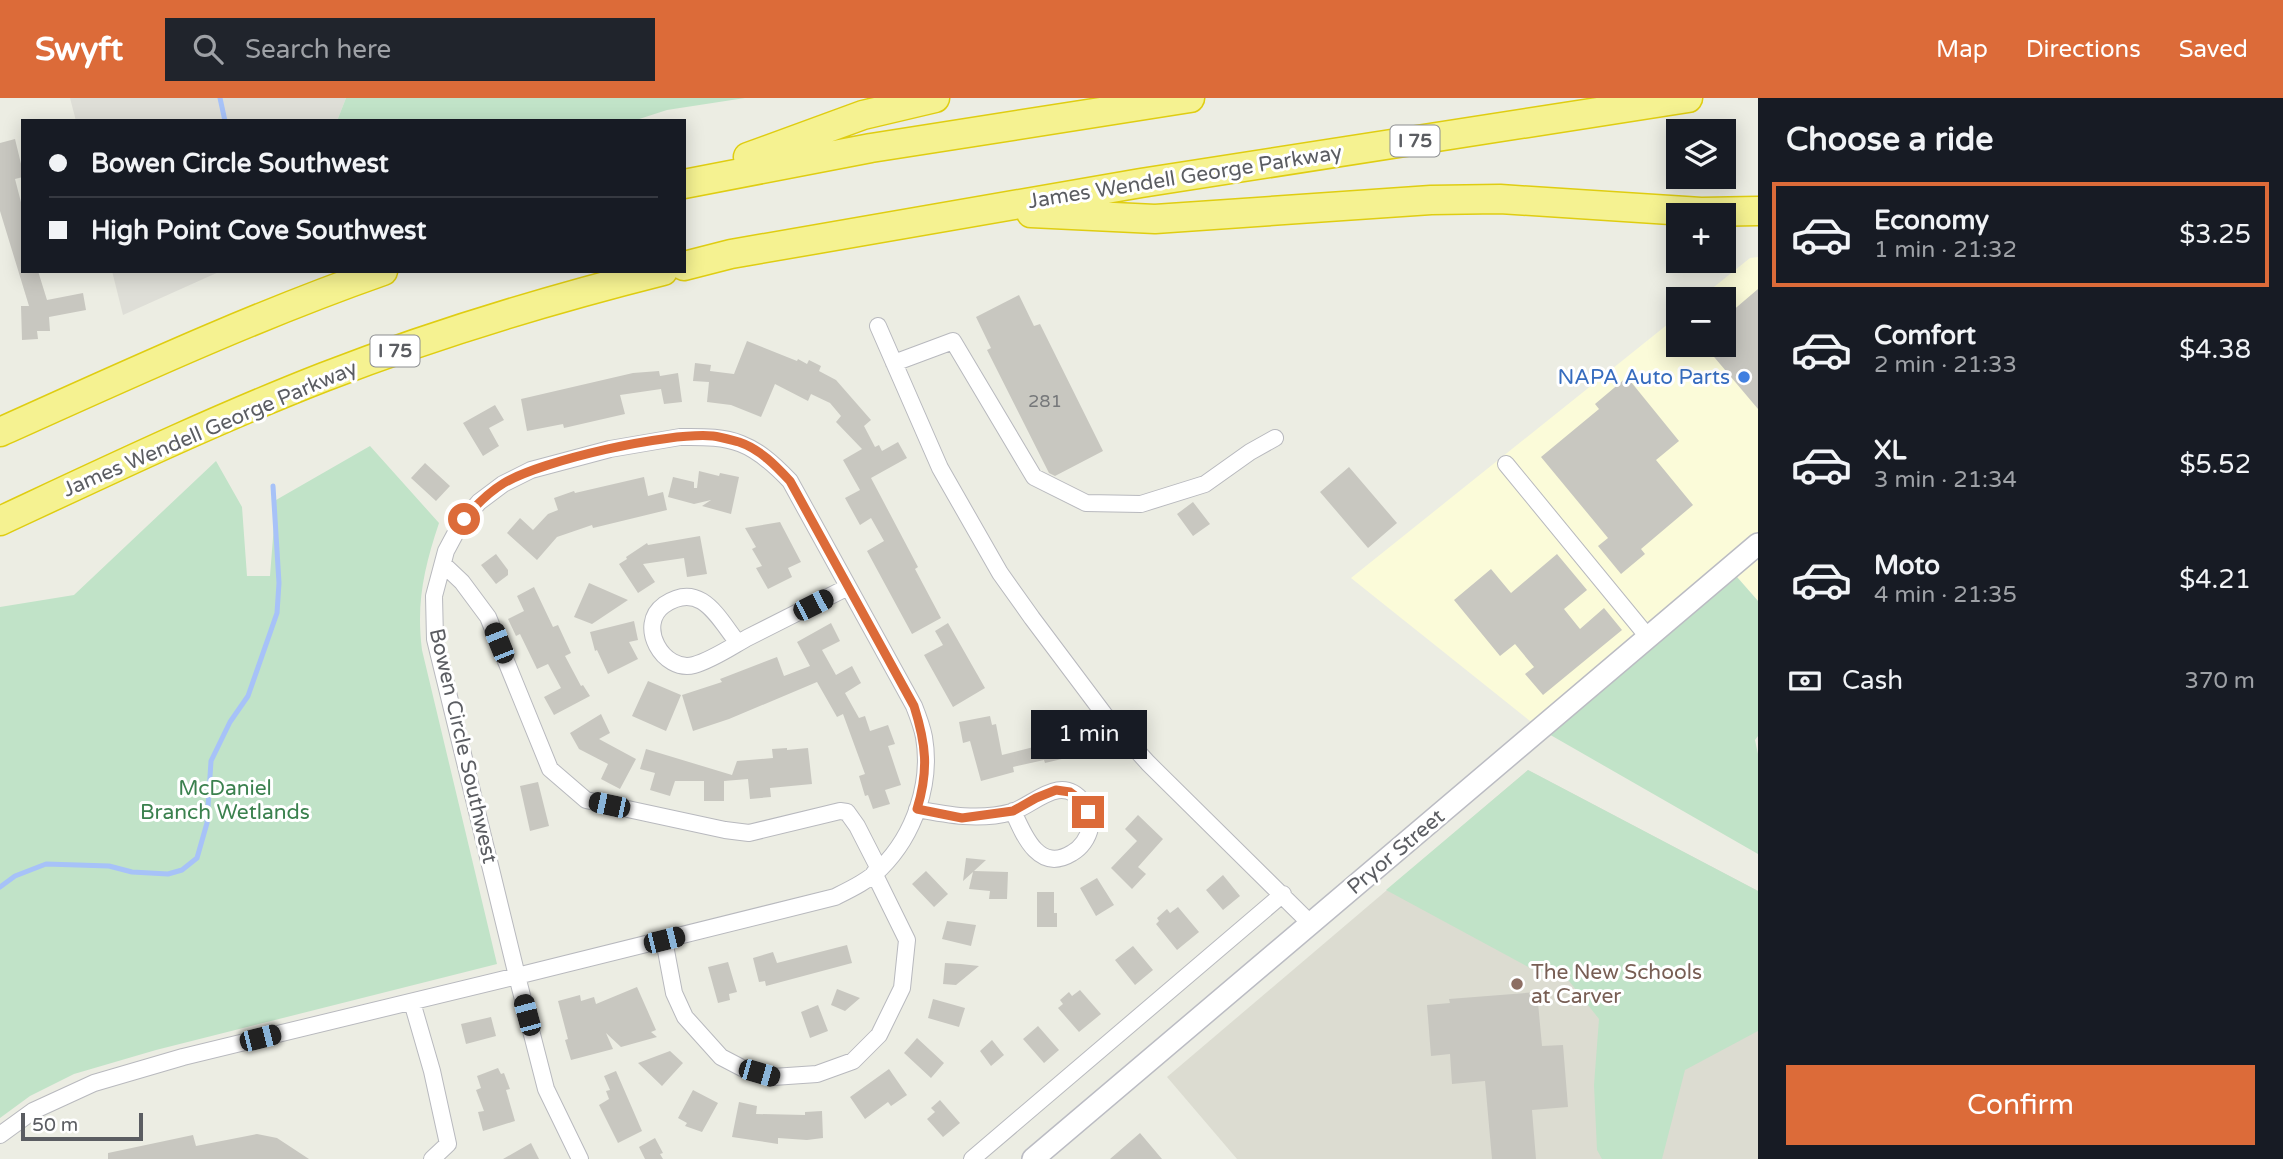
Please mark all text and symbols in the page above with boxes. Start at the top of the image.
search box [165,18,655,81]
text: Swyft [35,30,123,69]
icon: search [189,30,227,68]
text: Search here [245,34,391,65]
text: Map [1936,35,1988,64]
text: Directions [2026,35,2141,64]
text: Saved [2179,35,2248,64]
map controls [1666,119,1736,357]
button: layers [1666,119,1736,189]
text: Choose a ride [1786,121,1993,159]
road number: I 75 [1390,126,1440,156]
street label: James Wendell George Parkway [1026,140,1344,214]
text: Bowen Circle Southwest [91,148,389,179]
button: + [1666,203,1736,273]
icon: car [1790,203,1853,266]
text: Economy [1874,205,1989,236]
text: High Point Cove Southwest [91,215,426,246]
text: $3.25 [2179,219,2251,250]
text: 1 min · 21:32 [1874,236,2017,264]
button: − [1666,287,1736,357]
icon: car [1790,318,1853,381]
text: Comfort [1874,320,1976,351]
text: $4.38 [2179,334,2251,365]
road number: I 75 [370,336,420,366]
text: 2 min · 21:33 [1874,351,2017,379]
street label: James Wendell George Parkway [59,355,361,503]
place label: NAPA Auto Parts [1557,365,1730,390]
marker: NAPA Auto Parts [1736,369,1752,385]
house number: 281 [1028,390,1062,412]
icon: car [1790,433,1853,496]
text: XL [1874,435,1906,466]
text: $5.52 [2179,449,2251,480]
text: 3 min · 21:34 [1874,466,2017,494]
route start [448,503,480,535]
icon: car [1790,548,1853,611]
text: Moto [1874,550,1940,581]
text: $4.21 [2179,564,2251,595]
text: 4 min · 21:35 [1874,581,2017,609]
car [790,586,837,624]
car [482,620,517,666]
street label: Bowen Circle Southwest [424,626,502,866]
icon: cash [1786,662,1824,700]
text: Cash [1842,665,1903,696]
text: 370 m [2185,667,2255,695]
callout: 1 min [1030,710,1146,760]
text: 1 min [1058,720,1120,748]
park label: McDaniel Branch Wetlands [140,776,310,825]
car [587,790,632,820]
route end [1072,796,1104,828]
street label: Pryor Street [1342,804,1450,900]
car [642,925,687,955]
place label: The New Schools at Carver [1531,960,1702,1009]
marker: The New Schools at Carver [1509,976,1525,992]
car [512,992,543,1038]
car [238,1023,283,1053]
car [736,1057,783,1089]
button: Confirm [1786,1065,2255,1145]
scale bar [21,1110,144,1142]
text: 50 m [32,1114,78,1136]

